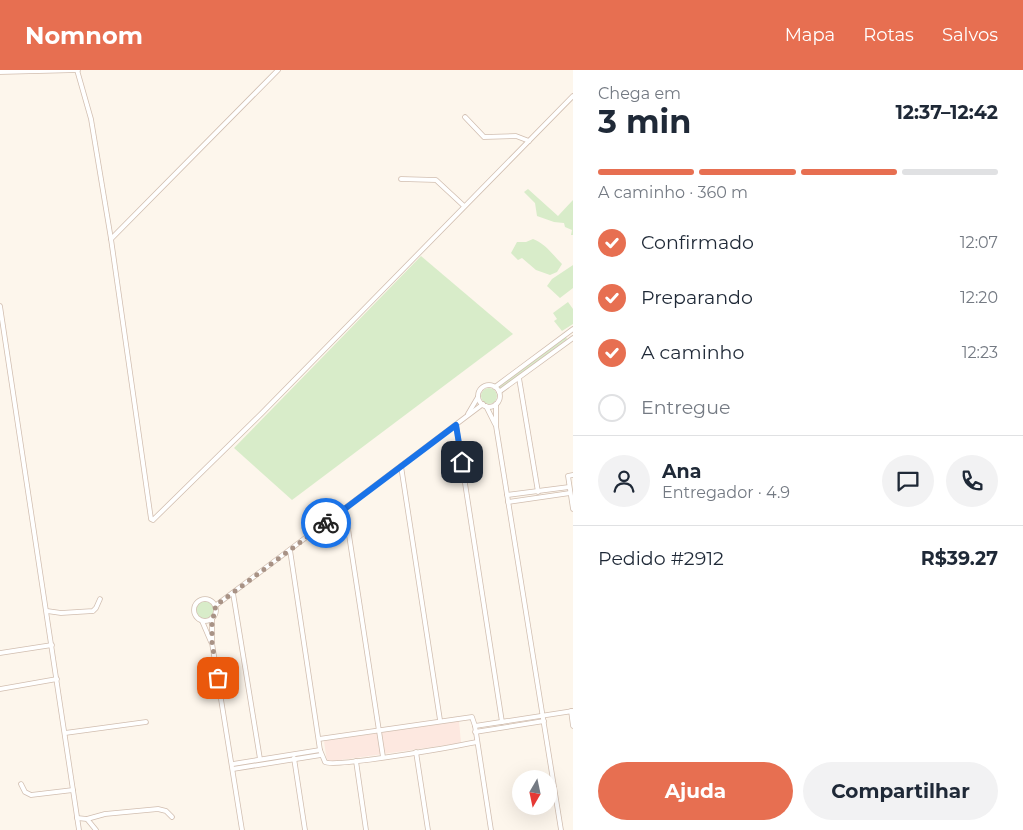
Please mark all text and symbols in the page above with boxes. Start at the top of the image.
text: Nomnom [25,21,143,50]
text: Mapa [785,24,835,46]
text: Rotas [863,24,914,46]
text: Salvos [942,24,998,46]
text: Chega em [598,84,681,103]
text: 12:37–12:42 [895,101,998,124]
text: 3 min [598,102,691,141]
text: A caminho · 360 m [598,183,748,202]
icon: check [598,229,626,257]
text: Confirmado [641,231,754,254]
text: 12:07 [960,233,998,252]
icon: check [598,284,626,312]
text: Preparando [641,286,753,309]
text: 12:20 [960,288,998,307]
icon: check [598,339,626,367]
text: A caminho [641,341,744,364]
text: 12:23 [962,343,998,362]
text: Entregue [641,396,730,419]
pin [441,441,483,483]
icon: home [448,448,476,476]
button: person [598,455,650,507]
button: chat [882,455,934,507]
button: phone [946,455,998,507]
text: Ana [662,460,701,483]
text: Entregador · 4.9 [662,483,790,502]
courier [301,498,351,548]
icon: bike [312,509,340,537]
text: Pedido #2912 [598,547,724,570]
text: R$39.27 [921,547,998,570]
pin [197,657,239,699]
icon: bag [204,664,232,692]
button: Ajuda [598,762,793,820]
button: Compartilhar [803,762,998,820]
north arrow [512,770,558,815]
map controls [512,770,557,815]

